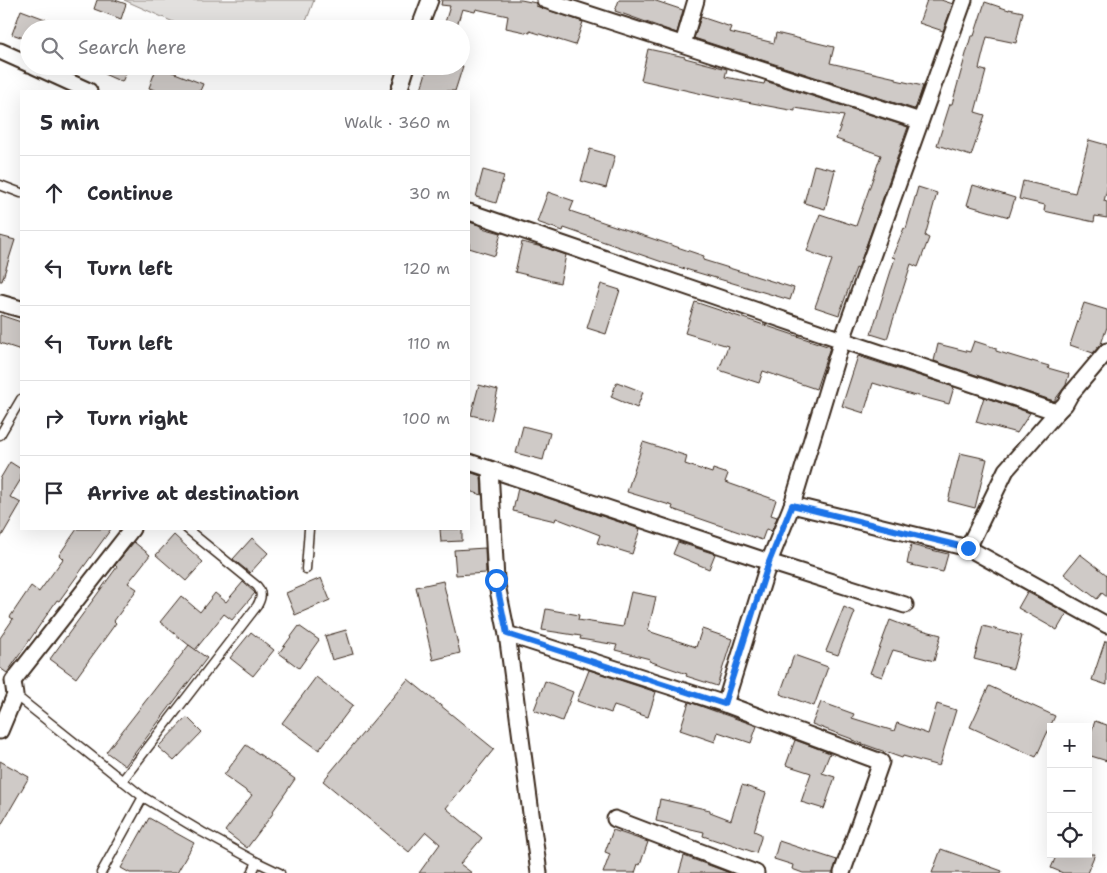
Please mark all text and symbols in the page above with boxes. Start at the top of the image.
search box [20,20,470,75]
icon: search [38,34,66,62]
text: Search here [78,35,187,60]
text: 5 min [40,109,100,137]
text: Walk · 360 m [344,112,450,133]
icon: ahead [40,179,68,207]
text: Continue [87,181,173,206]
text: 30 m [409,183,450,204]
icon: left [40,254,68,282]
text: Turn left [87,256,173,281]
text: 120 m [403,258,450,279]
icon: left [40,329,68,357]
text: Turn left [87,331,173,356]
text: 110 m [407,333,450,354]
icon: right [40,404,68,432]
text: Turn right [87,406,188,431]
text: 100 m [402,408,450,429]
icon: arrive [40,479,68,507]
text: Arrive at destination [87,481,299,506]
route end [957,537,980,560]
route start [485,569,508,592]
map controls [1047,723,1092,858]
button: + [1047,723,1092,768]
button: − [1047,768,1092,813]
button: locate [1047,813,1092,858]

